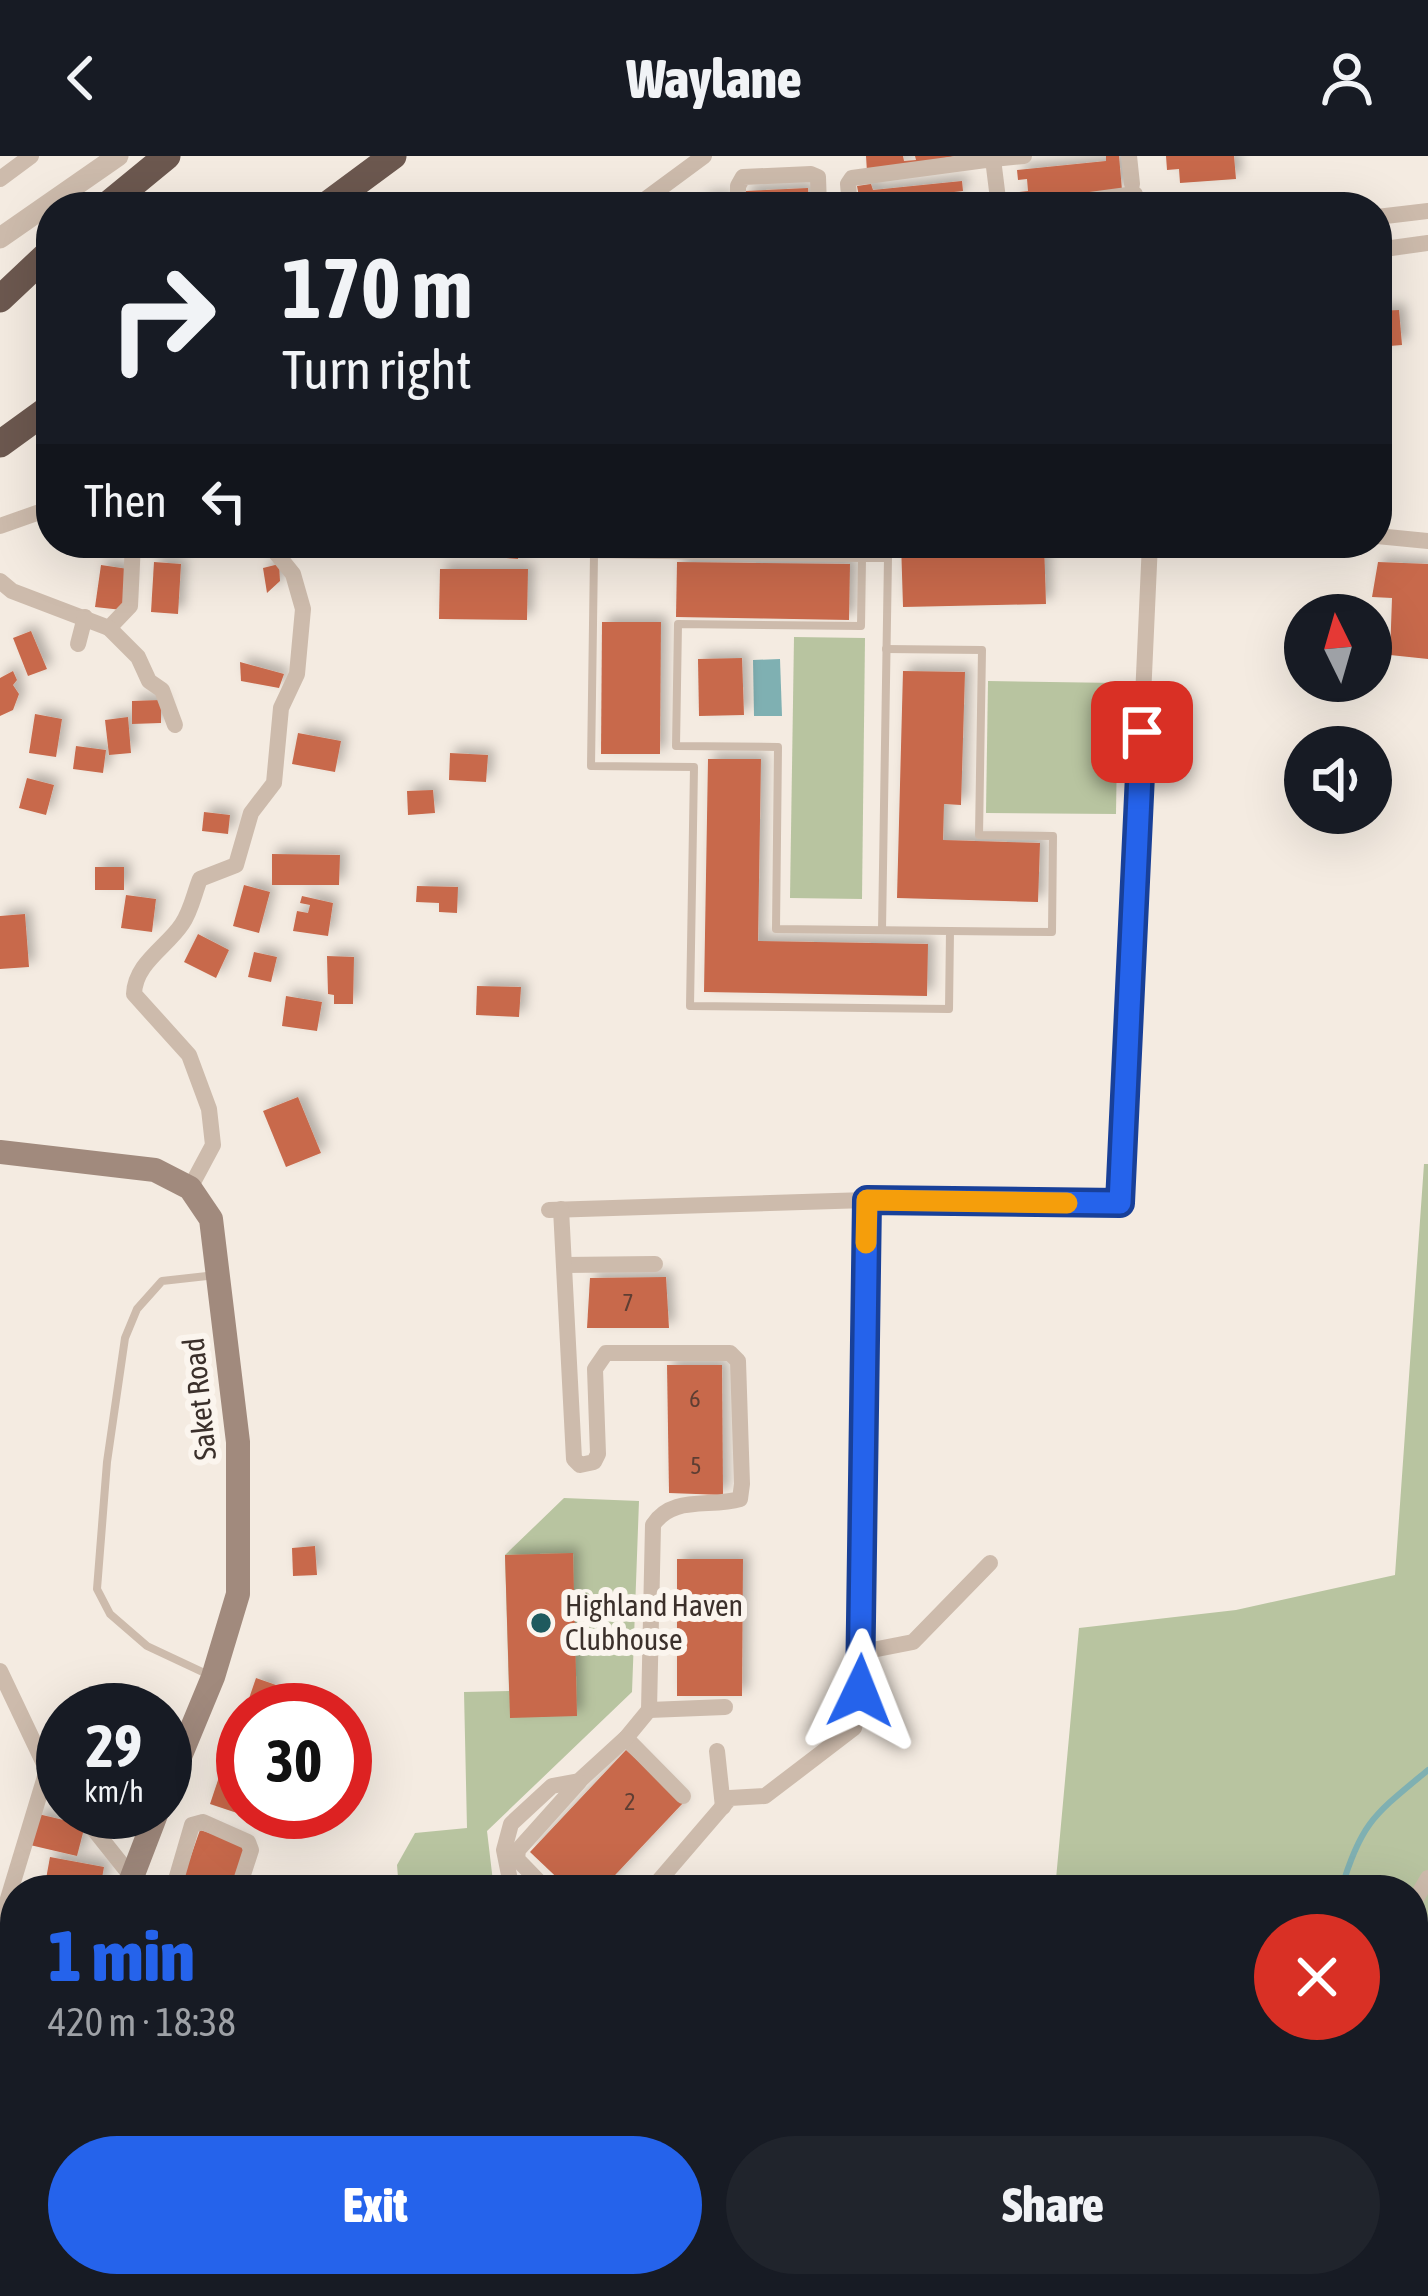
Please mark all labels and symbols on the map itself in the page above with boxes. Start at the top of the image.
north arrow [1284,594,1392,702]
pin [1091,681,1193,783]
house number: 7 [622,1289,634,1316]
street label: Saket Road [176,1336,222,1462]
house number: 6 [689,1385,701,1412]
house number: 5 [690,1452,702,1479]
place label: Highland Haven Clubhouse [565,1588,743,1656]
marker: Highland Haven Clubhouse [528,1610,554,1636]
position arrow [797,1628,923,1754]
speed limit sign: 30 [216,1683,372,1839]
house number: 2 [624,1788,636,1815]

